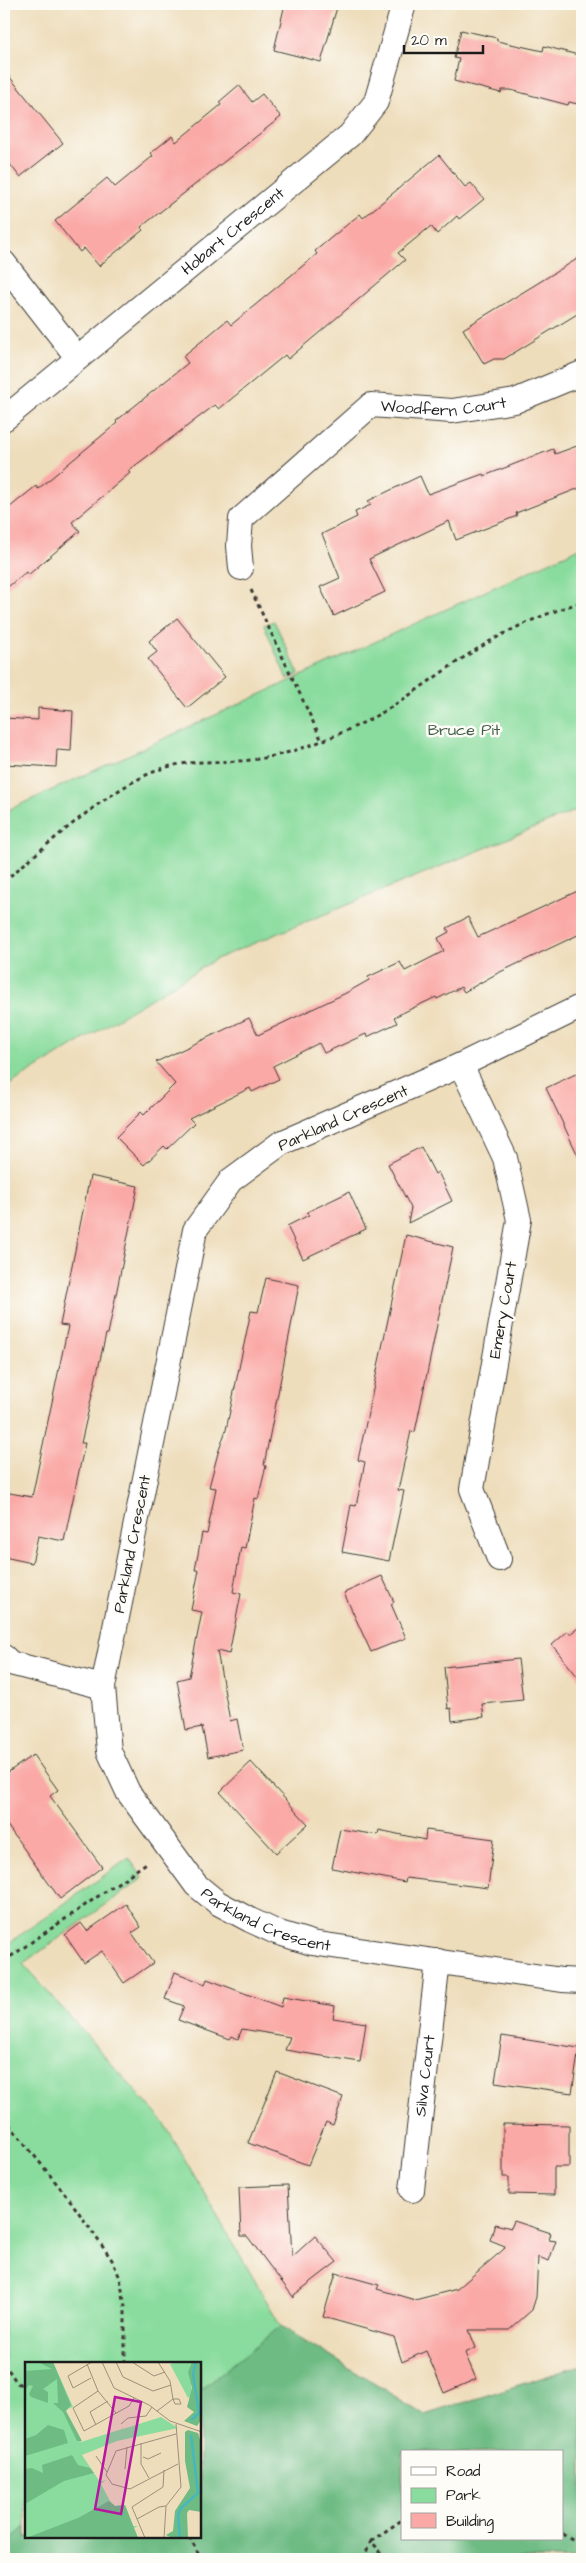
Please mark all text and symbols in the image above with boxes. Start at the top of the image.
scale bar [404,22,482,54]
text: 20 m [411,30,447,51]
street label: Hobart Crescent [176,182,290,280]
street label: Woodfern Court [380,391,508,422]
park label: Bruce Pit [428,719,501,741]
street label: Parkland Crescent [274,1079,412,1157]
street label: Emery Court [484,1259,523,1361]
street label: Parkland Crescent [108,1472,156,1615]
street label: Parkland Crescent [196,1882,333,1957]
street label: Silva Court [409,2033,441,2118]
inset map [25,2362,201,2538]
legend [401,2450,564,2540]
text: Road [446,2461,481,2482]
text: Park [446,2485,481,2506]
text: Building [446,2511,494,2533]

